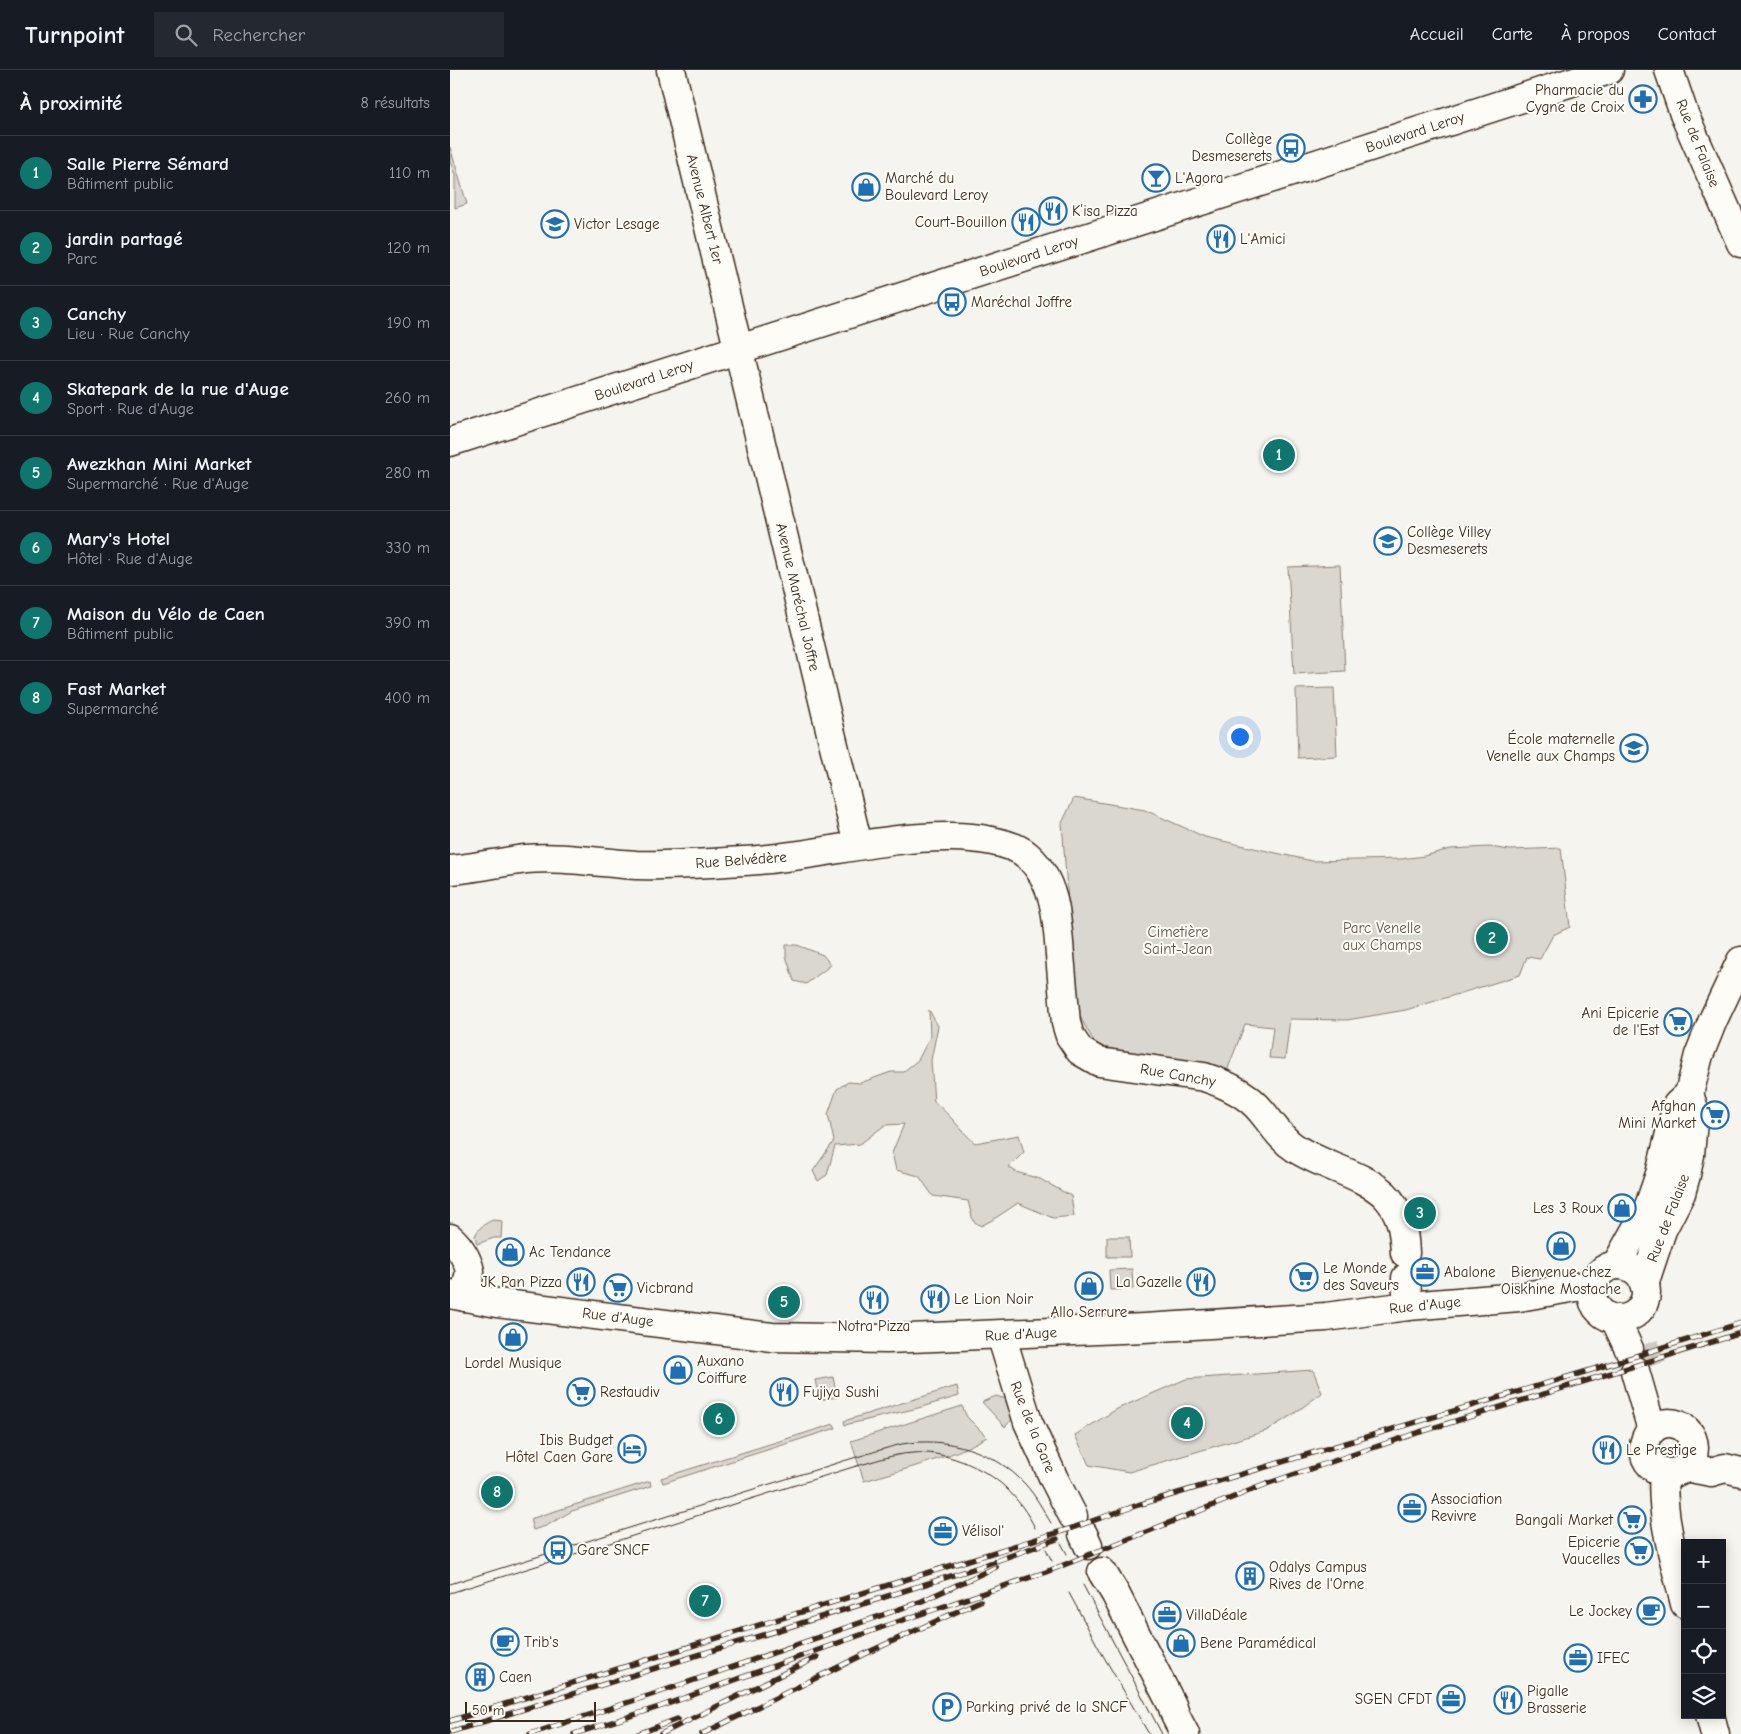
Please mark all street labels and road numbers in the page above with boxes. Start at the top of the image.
street label: Rue de Falaise [1672,96,1724,190]
street label: Boulevard Leroy [1363,107,1467,156]
street label: Avenue Albert 1er [683,152,727,266]
street label: Boulevard Leroy [977,231,1081,280]
street label: Boulevard Leroy [592,355,696,404]
street label: Avenue Maréchal Joffre [772,521,824,673]
street label: Rue Belvédère [695,848,788,872]
street label: Rue Canchy [1139,1060,1217,1091]
street label: Rue de Falaise [1643,1171,1693,1265]
street label: Rue d'Auge [1388,1292,1462,1318]
street label: Rue d'Auge [581,1304,655,1330]
street label: Rue d'Auge [985,1323,1058,1345]
street label: Rue de la Gare [1006,1379,1060,1476]

